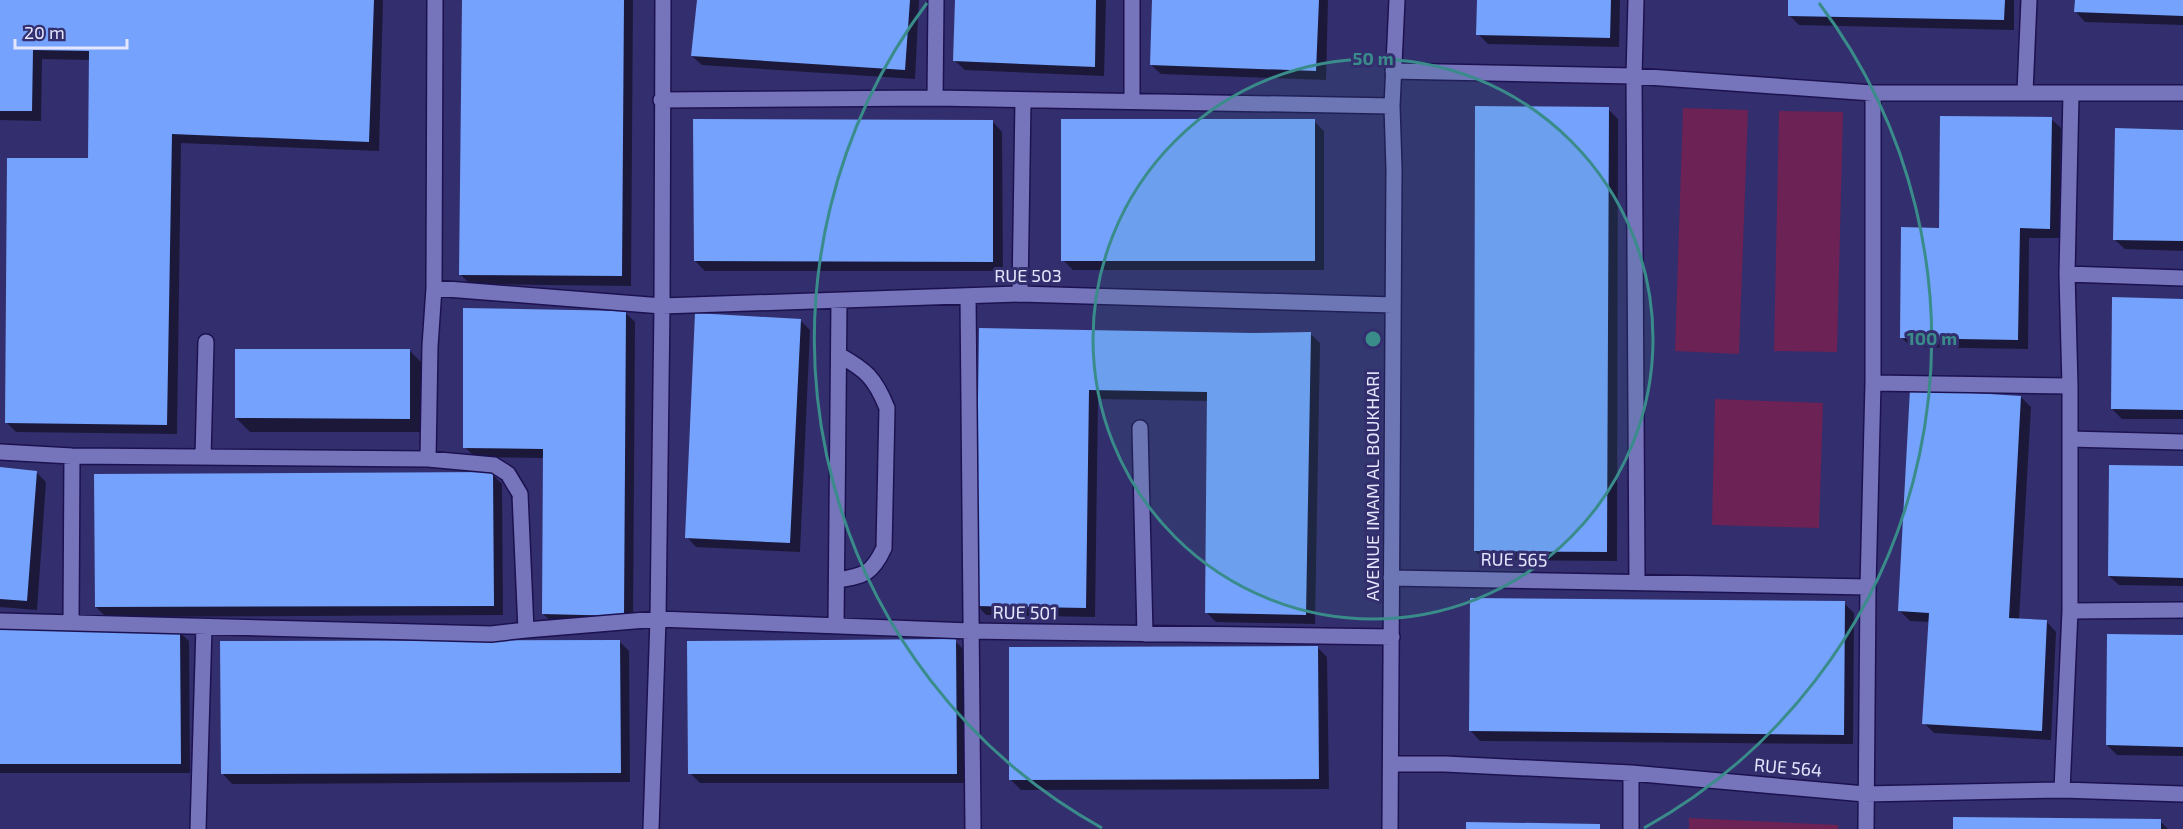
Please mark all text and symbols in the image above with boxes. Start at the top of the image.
scale bar [15,12,128,50]
text: 20 m [24,21,65,43]
text: 50 m [1352,47,1394,69]
street label: RUE 503 [994,264,1062,286]
text: 100 m [1907,327,1957,349]
centre of rings [1363,329,1383,349]
street label: AVENUE IMAM AL BOUKHARI [1361,371,1383,601]
street label: RUE 565 [1480,547,1548,571]
street label: RUE 501 [992,600,1058,624]
street label: RUE 564 [1753,753,1823,781]

